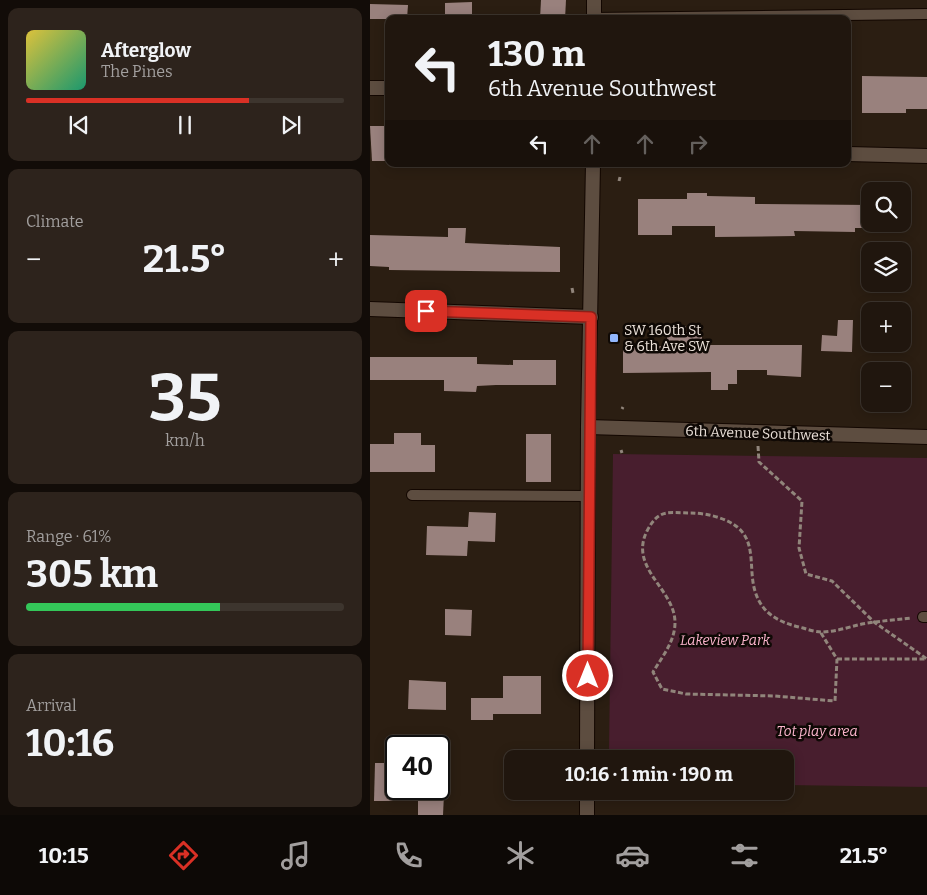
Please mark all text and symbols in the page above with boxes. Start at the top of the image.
text: 130 m [488,33,585,75]
icon: left [405,35,470,100]
text: Afterglow [101,39,191,62]
text: The Pines [101,62,173,81]
text: 6th Avenue Southwest [488,75,716,102]
icon: previous [65,111,93,139]
icon: pause [171,111,199,139]
icon: next [277,111,305,139]
icon: left [525,130,553,158]
icon: ahead [578,130,606,158]
icon: ahead [631,130,659,158]
icon: right [684,130,712,158]
map controls [861,182,911,412]
button: search [861,182,911,232]
text: Climate [26,212,84,231]
text: 21.5° [143,236,227,282]
button: layers [861,242,911,292]
text: − [26,243,41,276]
text: + [328,243,344,276]
pin [405,290,447,332]
icon: arrive [412,297,440,325]
button: + [861,302,911,352]
place label: SW 160th St & 6th Ave SW [624,322,711,355]
marker: SW 160th St & 6th Ave SW [608,332,620,344]
text: 35 [149,359,222,437]
button: − [861,362,911,412]
street label: 6th Avenue Southwest [685,422,831,445]
text: km/h [165,431,205,450]
text: Range · 61% [26,527,112,546]
text: 305 km [26,551,158,597]
park label: Lakeview Park [680,632,770,649]
position arrow [561,649,613,701]
text: Arrival [26,696,77,715]
text: 10:16 [26,720,114,766]
park label: Tot play area [776,723,858,740]
speed limit sign: 40 [385,735,450,800]
text: 10:16 · 1 min · 190 m [565,763,733,786]
icon: directions [166,838,201,873]
icon: music [278,838,313,873]
icon: phone [391,838,426,873]
icon: climate [503,838,538,873]
icon: car [615,838,650,873]
icon: filters [727,838,762,873]
text: 10:15 [39,842,89,869]
text: 21.5° [840,842,888,869]

